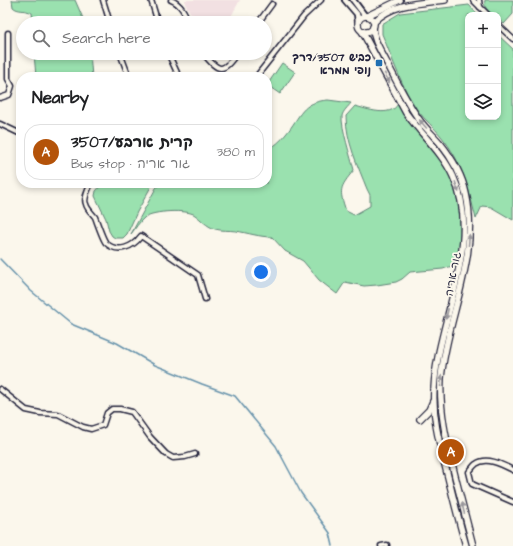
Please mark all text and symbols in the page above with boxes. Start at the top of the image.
map controls [465,12,501,120]
button: + [465,12,501,48]
search box [16,16,272,60]
icon: search [30,27,52,49]
text: Search here [62,28,151,49]
button: − [465,48,501,84]
place label: כביש 3507/דרך נופי ממרא [292,50,371,78]
marker: כביש 3507/דרך נופי ממרא [374,58,384,68]
one-way arrow [384,72,390,84]
button: layers [465,84,501,120]
text: Nearby [32,86,89,110]
one-way arrow [418,118,427,129]
text: קרית ארבע/3507 [71,132,193,153]
text: A [42,143,50,161]
text: 380 m [216,143,255,161]
text: Bus stop · גור אריה [71,155,190,173]
one-way arrow [454,181,460,193]
one-way arrow [466,234,473,246]
street label: גור אריה [441,250,465,297]
your location [251,262,271,282]
one-way arrow [444,308,450,321]
one-way arrow [438,375,445,387]
pin: A [438,437,464,467]
one-way arrow [460,502,466,514]

